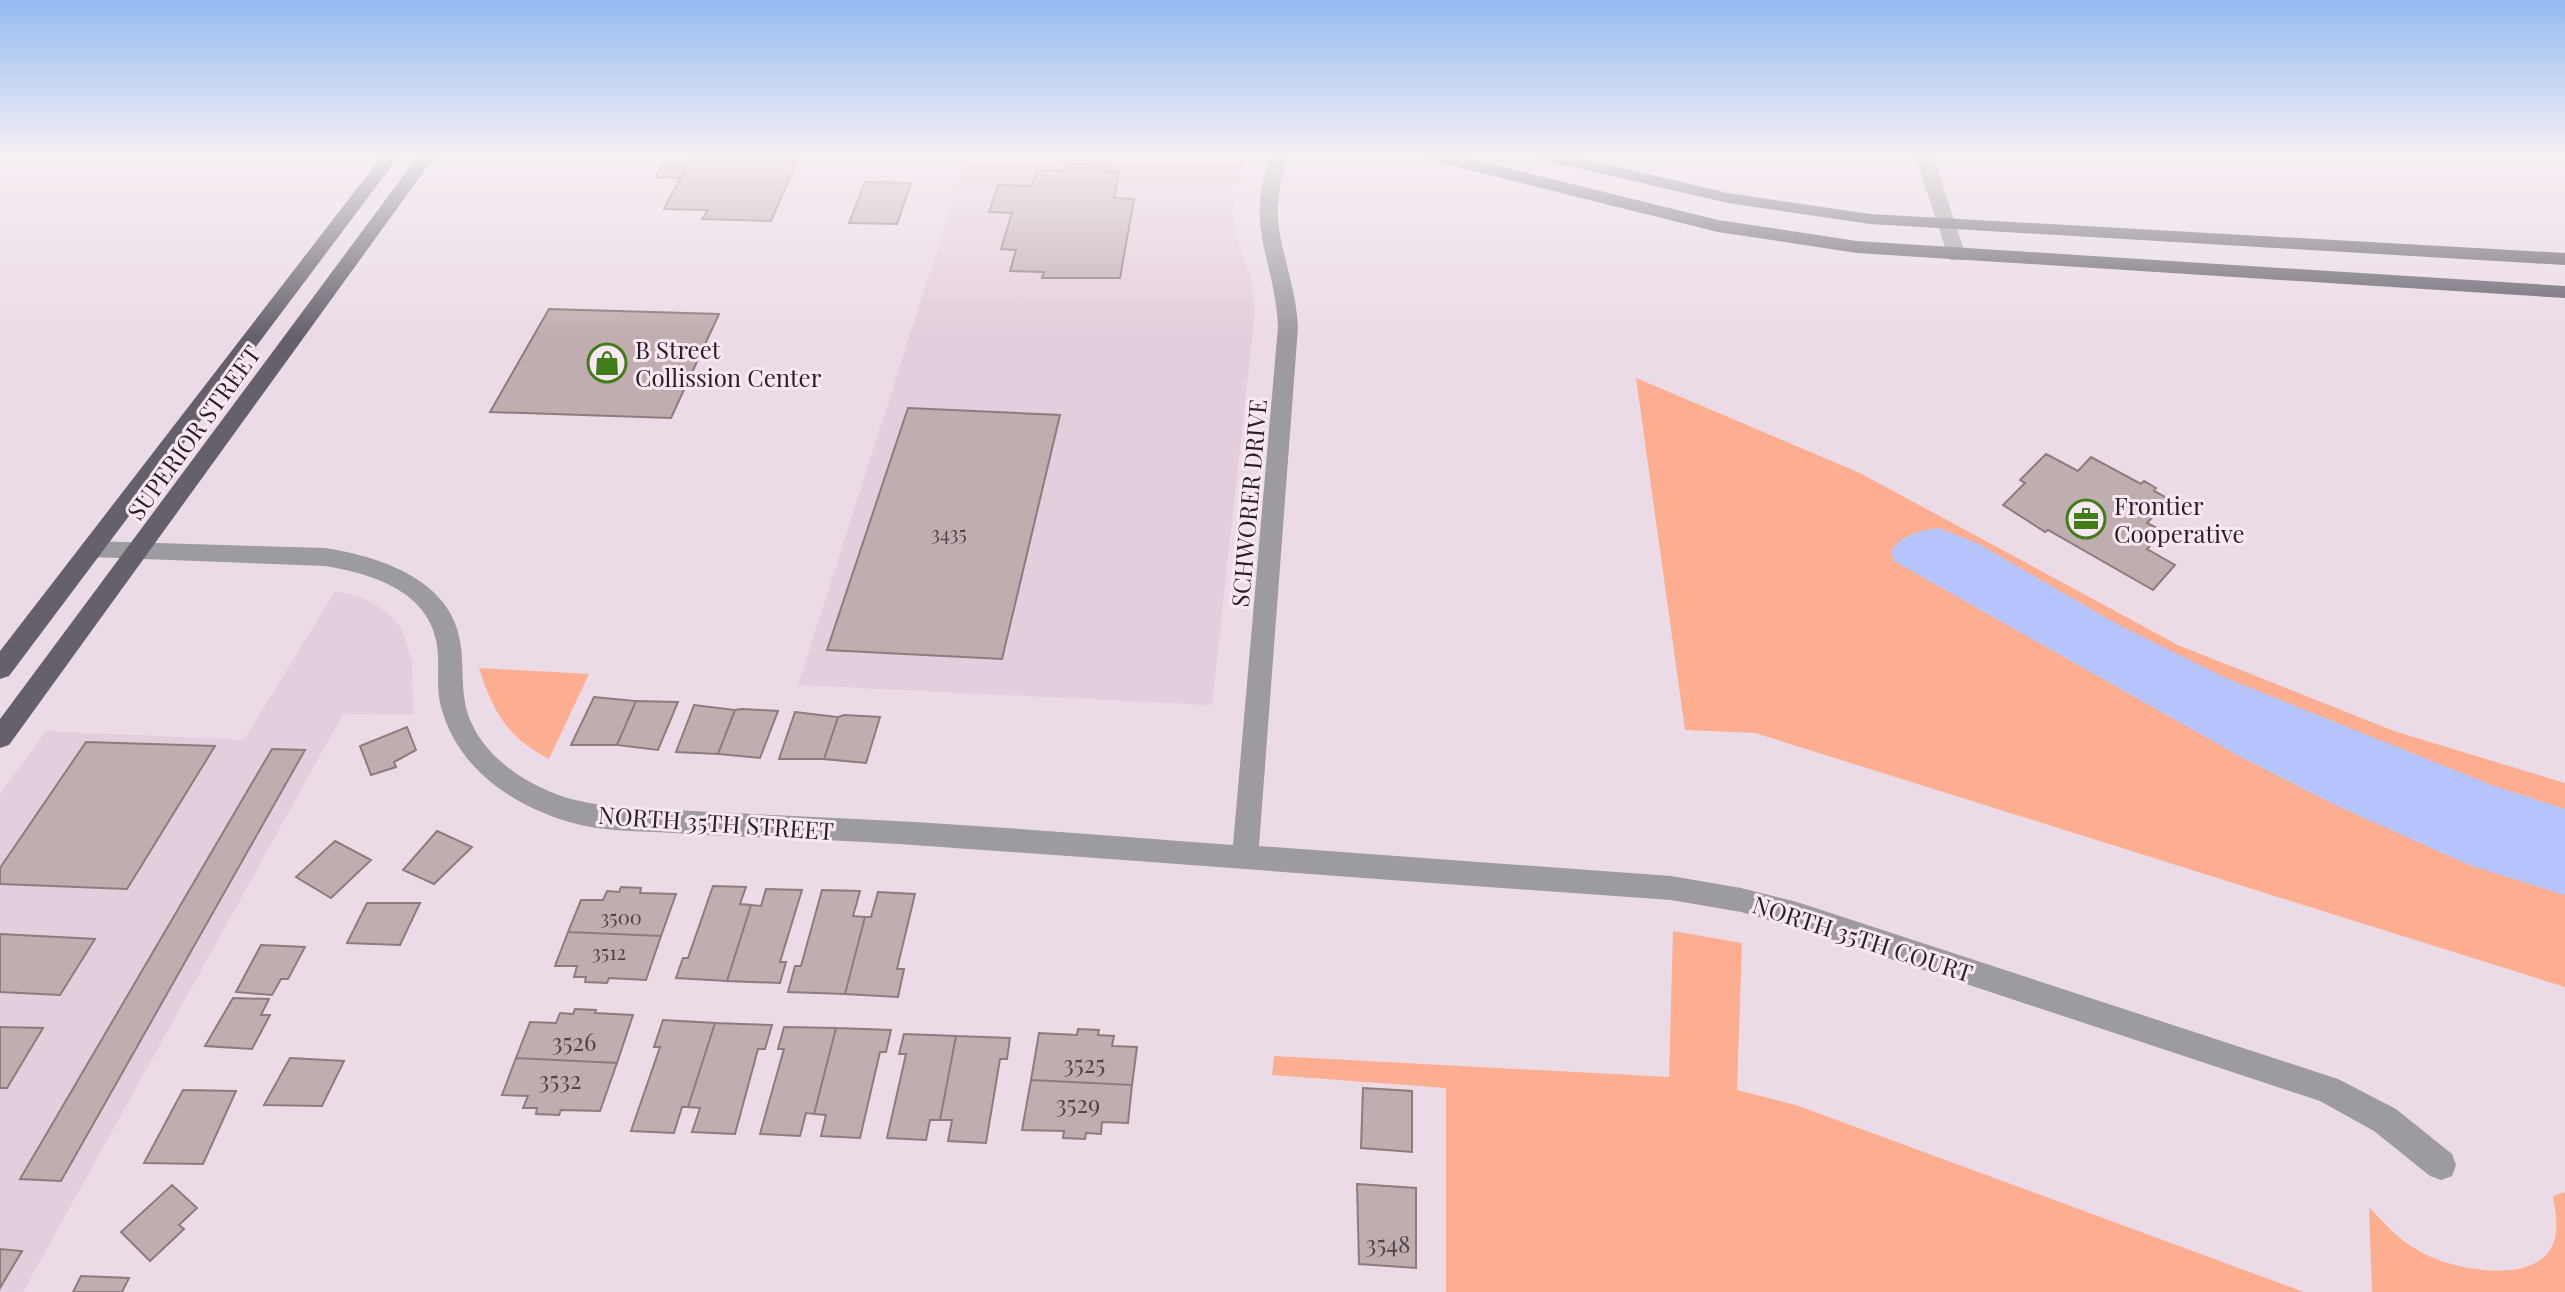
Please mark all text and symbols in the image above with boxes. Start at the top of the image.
place label: B Street Collission Center [635,333,822,393]
street label: SUPERIOR STREET [119,338,267,525]
shop icon: B Street Collission Center [586,342,628,384]
street label: SCHWORER DRIVE [1223,398,1273,608]
place label: Frontier Cooperative [2114,489,2245,549]
office icon: Frontier Cooperative [2065,498,2107,540]
house number: 3435 [931,519,967,546]
street label: NORTH 35TH STREET [597,798,835,846]
street label: NORTH 35TH COURT [1749,887,1977,989]
house number: 3500 [600,903,642,930]
house number: 3512 [592,938,626,965]
house number: 3526 [552,1025,596,1057]
house number: 3525 [1063,1047,1105,1079]
house number: 3532 [538,1063,582,1095]
house number: 3529 [1056,1087,1100,1119]
house number: 3548 [1365,1227,1411,1259]

